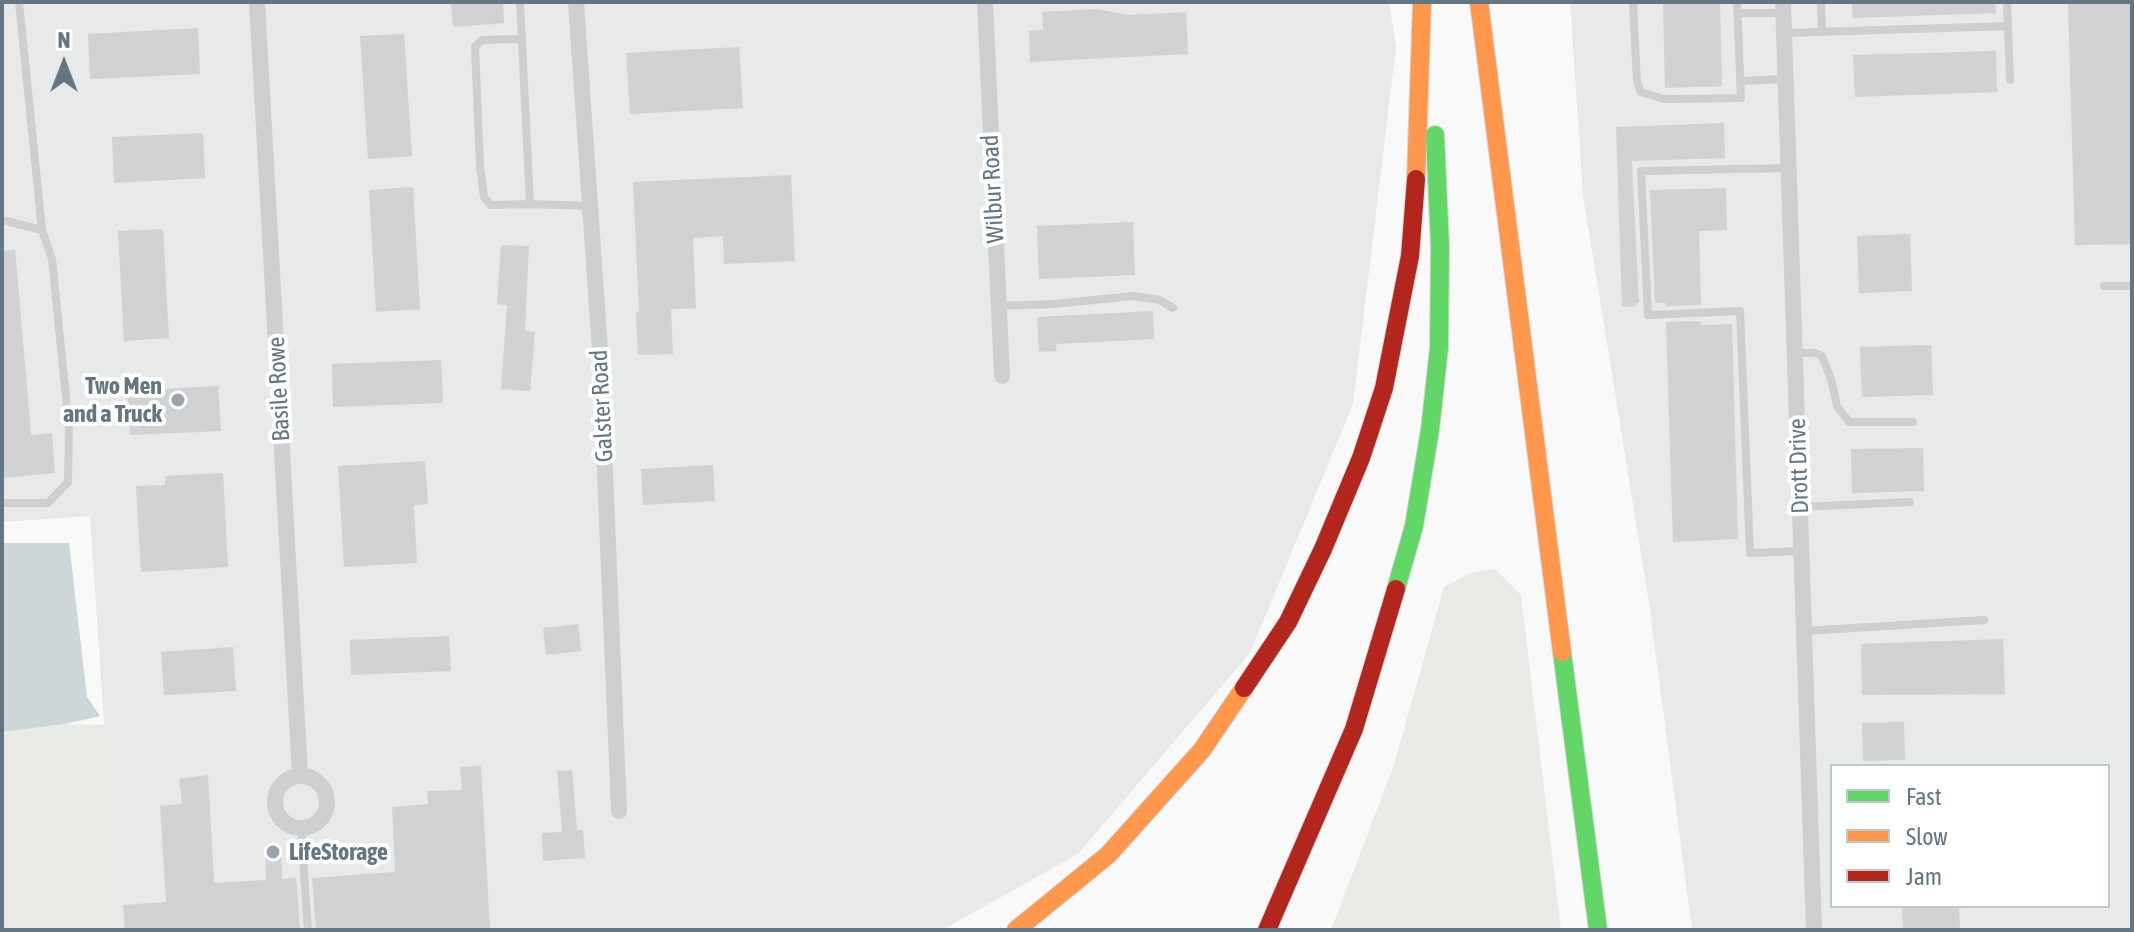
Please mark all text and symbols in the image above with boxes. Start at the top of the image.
north arrow [24,24,104,104]
text: N [58,27,70,53]
street label: Wilbur Road [976,134,1010,244]
street label: Basile Rowe [262,336,296,442]
street label: Galster Road [585,349,619,463]
place label: Two Men and a Truck [63,372,162,428]
marker: Two Men and a Truck [169,391,187,409]
street label: Drott Drive [1783,418,1815,514]
legend [1830,764,2110,908]
text: Fast [1906,783,1942,810]
text: Slow [1906,823,1948,850]
place label: LifeStorage [289,838,388,866]
marker: LifeStorage [264,843,282,861]
text: Jam [1906,863,1942,890]

